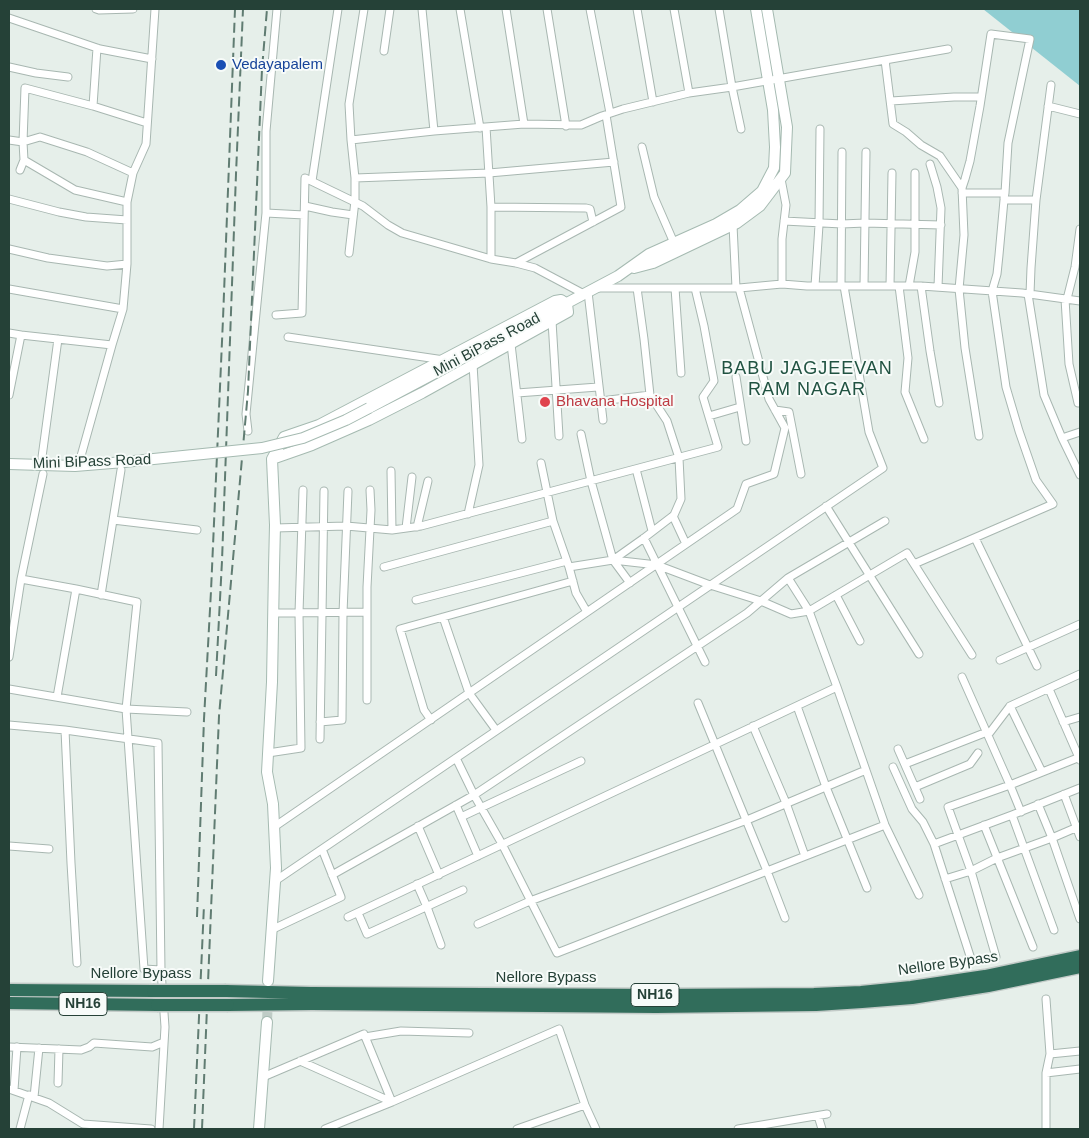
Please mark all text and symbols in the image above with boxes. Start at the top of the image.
place label: Vedayapalem [232,56,323,74]
marker: Vedayapalem [214,58,228,72]
street label: Mini BiPass Road [431,309,543,381]
district label: BABU JAGJEEVAN RAM NAGAR [719,358,895,400]
place label: Bhavana Hospital [556,393,674,411]
marker: Bhavana Hospital [538,395,552,409]
street label: Mini BiPass Road [33,451,151,473]
street label: Nellore Bypass [897,948,999,980]
street label: Nellore Bypass [91,965,191,983]
street label: Nellore Bypass [496,969,596,987]
road number: NH16 [631,984,679,1006]
road number: NH16 [59,992,107,1016]

